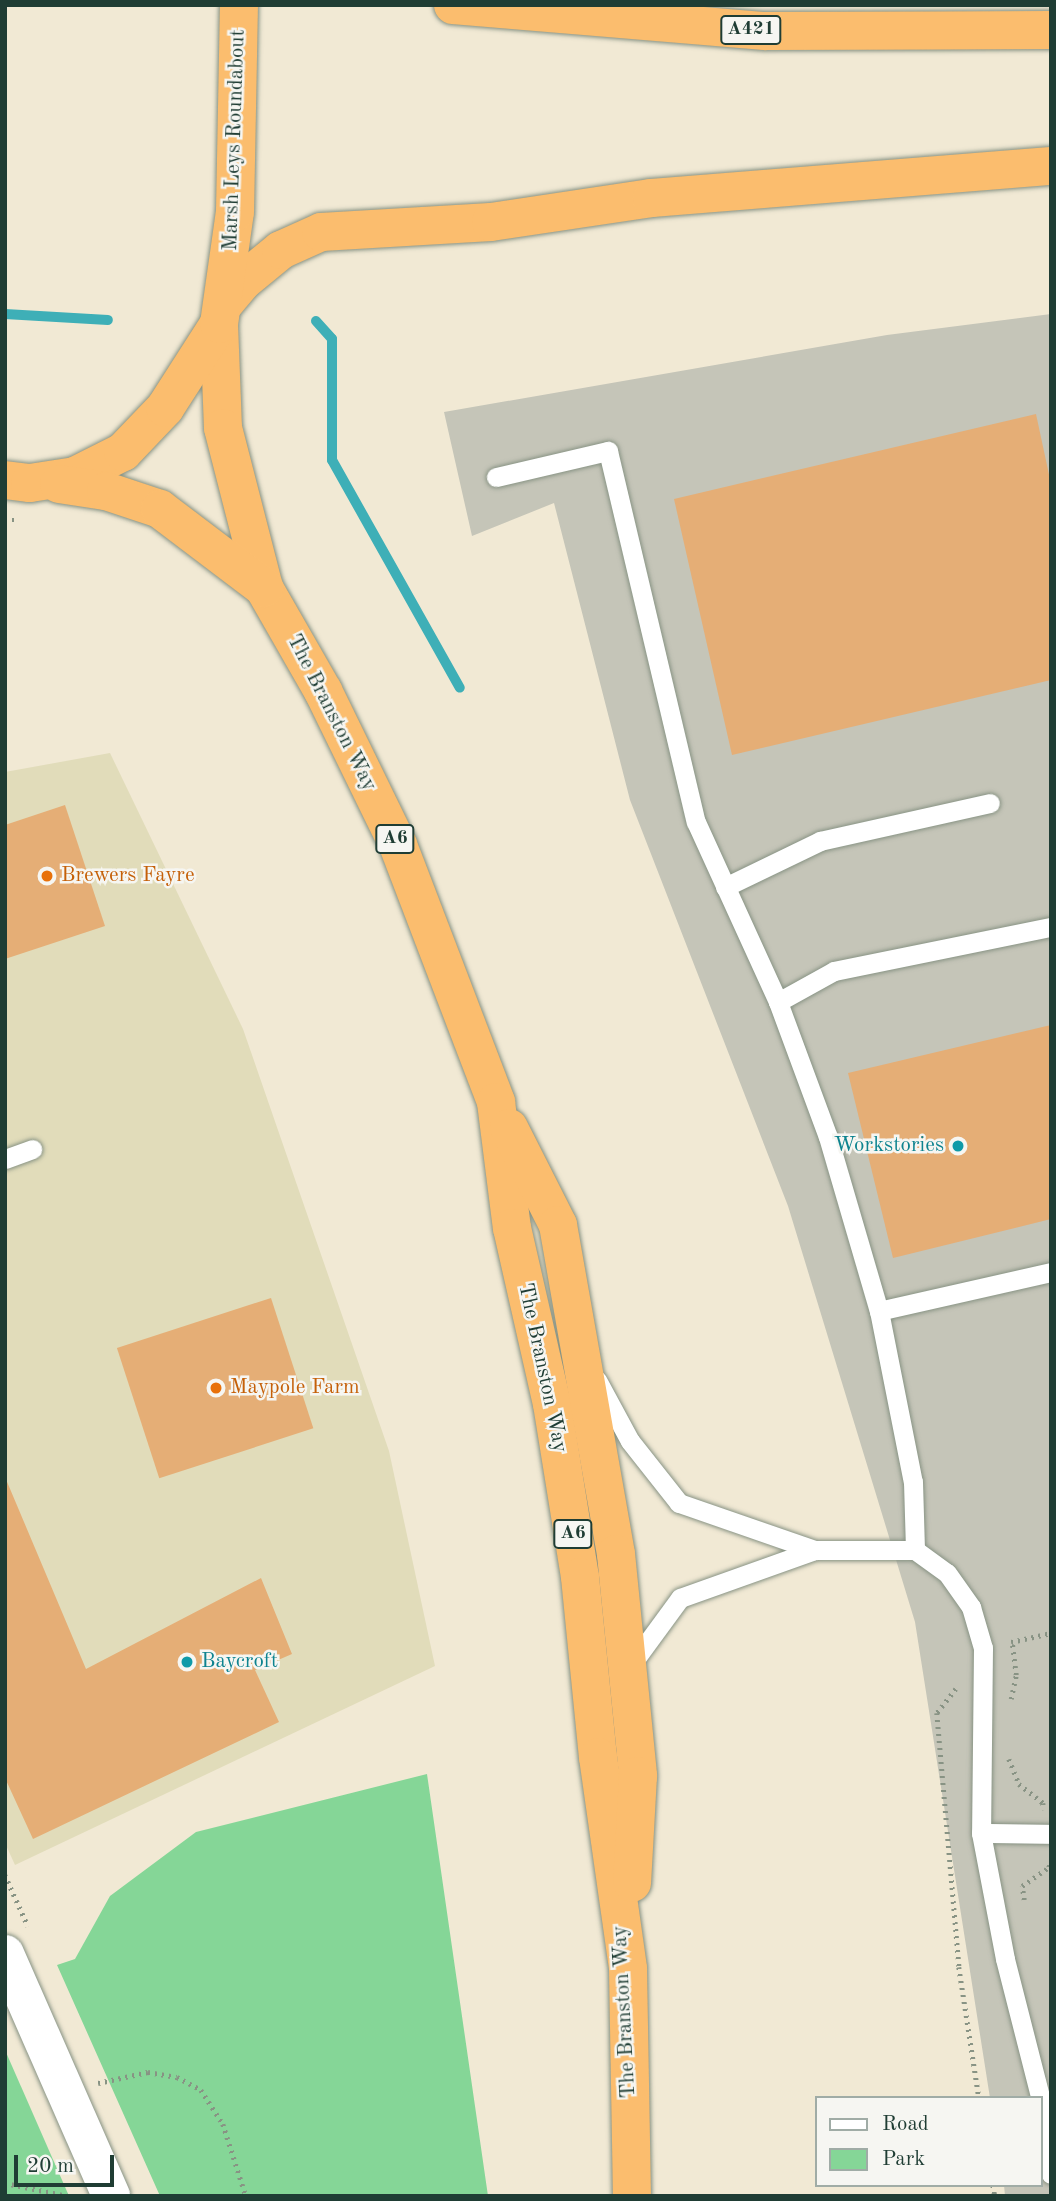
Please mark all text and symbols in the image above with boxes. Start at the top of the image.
road number: A421 [720,14,782,46]
street label: Marsh Leys Roundabout [219,29,251,251]
street label: The Branston Way [281,630,381,796]
road number: A6 [374,824,416,854]
place label: Brewers Fayre [61,863,195,889]
marker: Brewers Fayre [39,868,55,884]
place label: Workstories [834,1133,944,1159]
marker: Workstories [950,1138,966,1154]
street label: The Branston Way [512,1281,572,1455]
place label: Maypole Farm [230,1375,360,1401]
marker: Maypole Farm [208,1380,224,1396]
road number: A6 [552,1518,594,1550]
place label: Baycroft [201,1649,278,1675]
marker: Baycroft [179,1654,195,1670]
street label: The Branston Way [608,1925,642,2099]
legend [814,2096,1042,2187]
text: Road [882,2114,929,2135]
scale bar [18,2142,117,2186]
text: Park [882,2149,925,2170]
text: 20 m [27,2156,74,2177]

